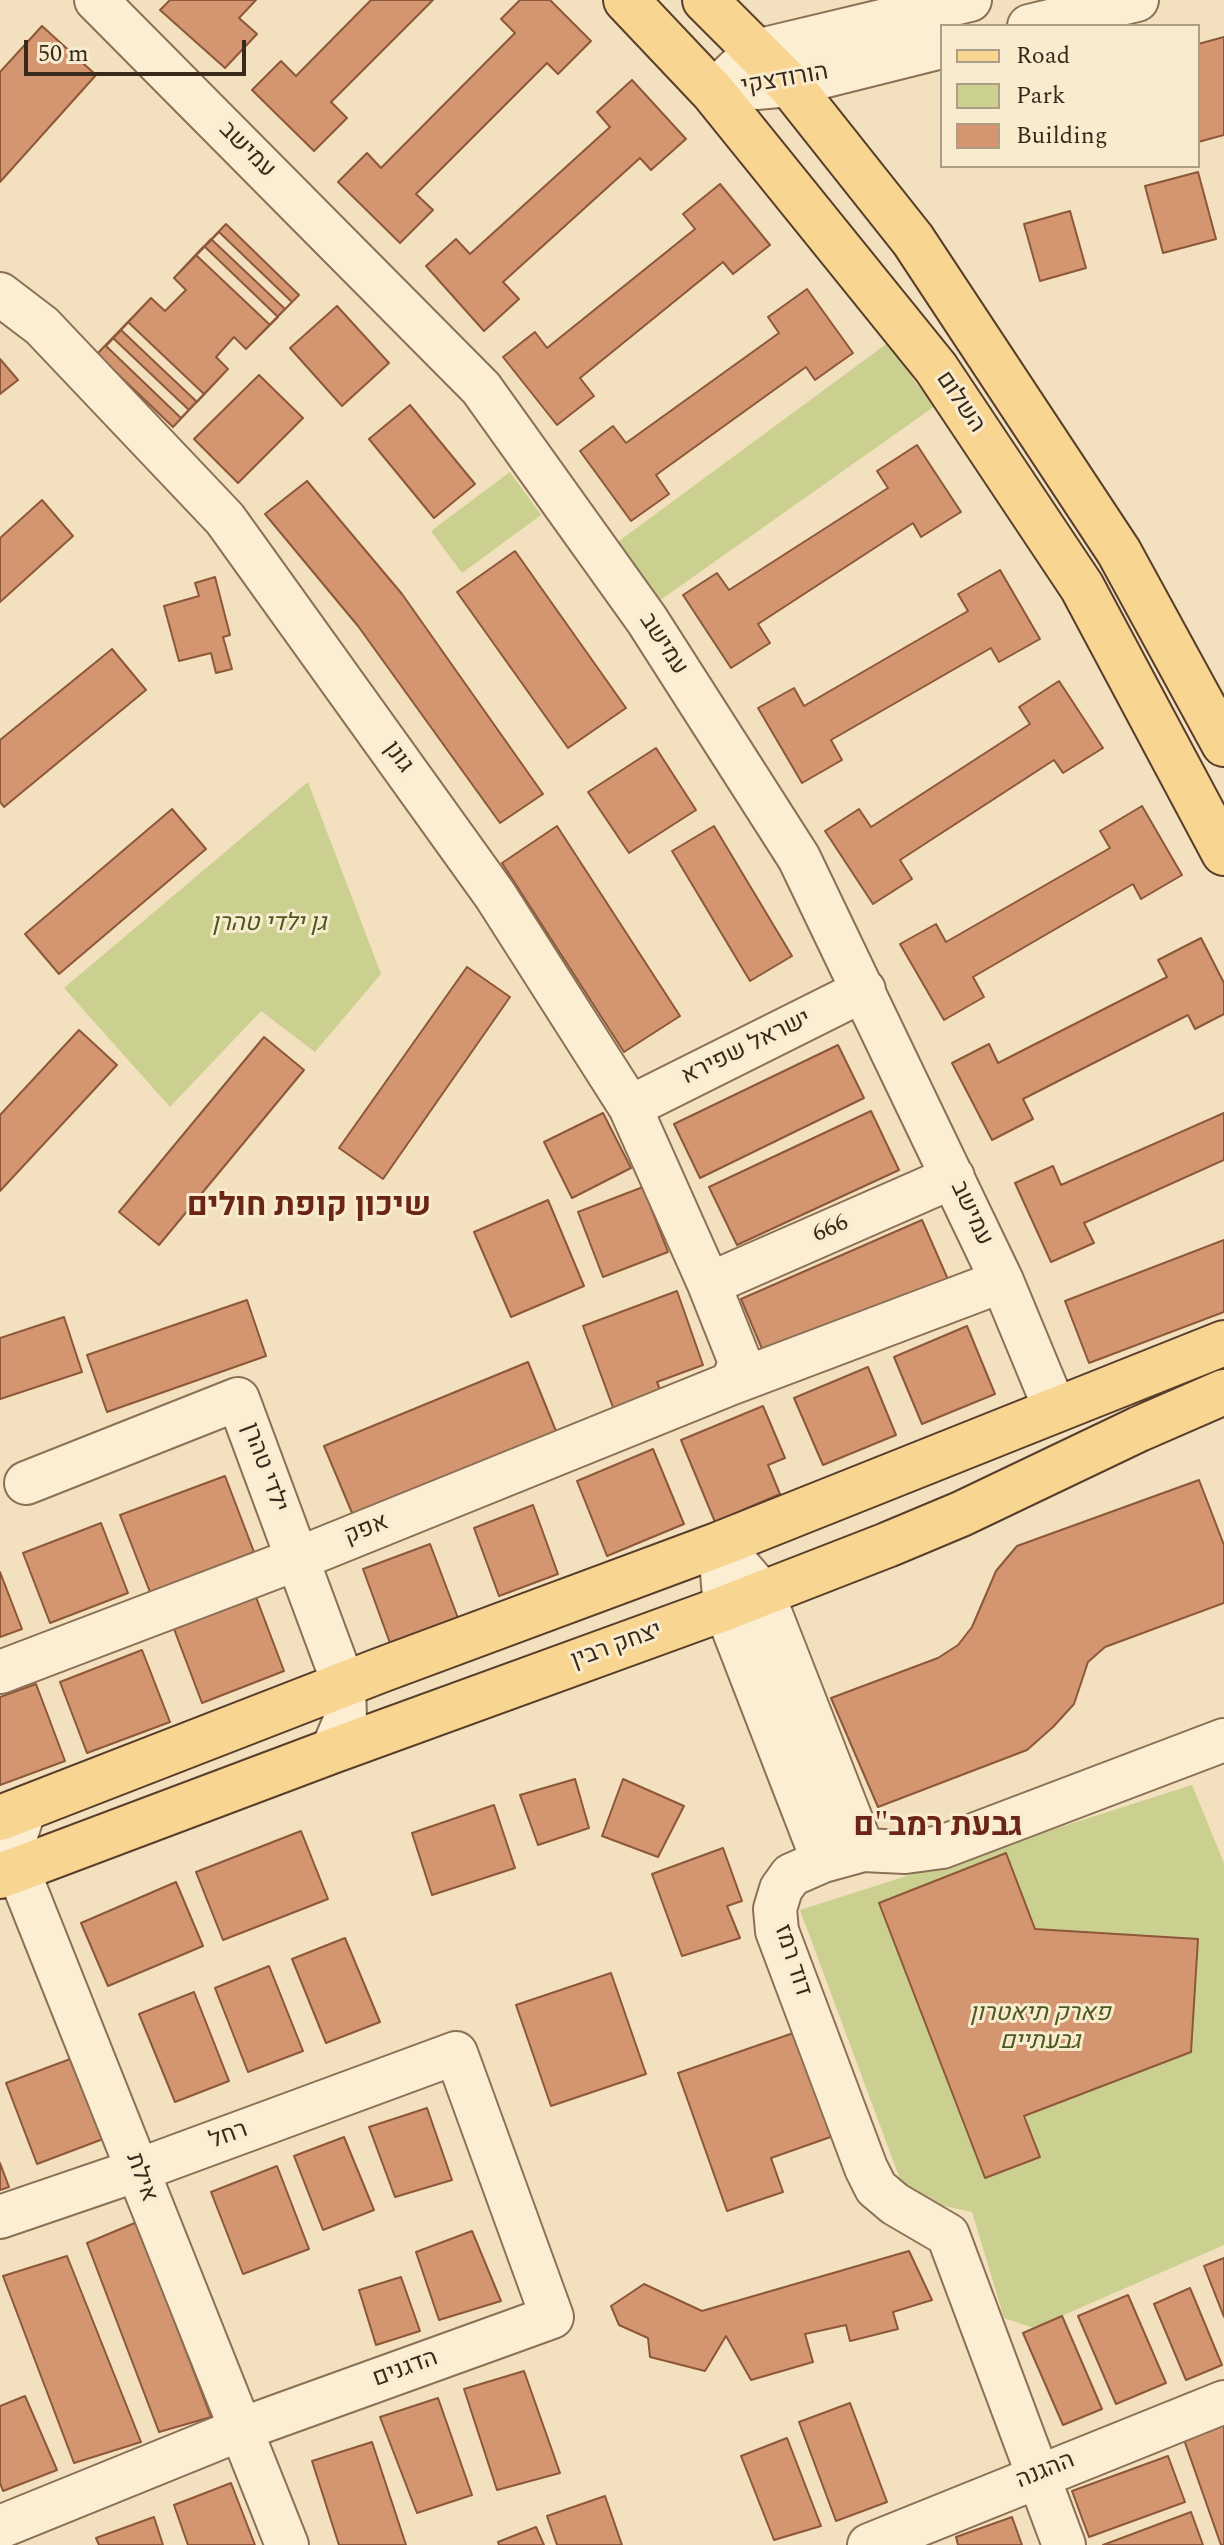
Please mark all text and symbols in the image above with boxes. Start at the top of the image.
scale bar [28,24,250,74]
legend [940,24,1200,168]
text: 50 m [38,36,89,72]
text: Road [1016,38,1070,74]
street label: הורודצקי [739,59,831,103]
text: Park [1016,78,1066,114]
street label: עמישב [212,117,280,185]
text: Building [1016,118,1108,154]
street label: השלום [928,367,990,439]
street label: עמישב [631,609,693,681]
street label: גונן [376,737,418,779]
park label: גן ילדי טהרן [212,911,326,939]
street label: ישראל שפירא [678,1005,816,1093]
street label: עמישב [943,1177,997,1251]
district label: שיכון קופת חולים [187,1190,431,1228]
street label: 666 [809,1210,853,1250]
street label: ילדי טהרן [234,1419,292,1517]
street label: אפק [341,1509,393,1553]
street label: יצחק רבין [568,1617,666,1677]
district label: גבעת רמב"ם [853,1810,1023,1848]
street label: דוד רמז [766,1922,816,2000]
park label: פארק תיאטרון גבעתיים [969,2001,1111,2057]
street label: רחל [206,2117,252,2157]
street label: אילת [118,2150,162,2206]
street label: הדגנים [370,2345,442,2395]
street label: ההגנה [1013,2447,1079,2497]

